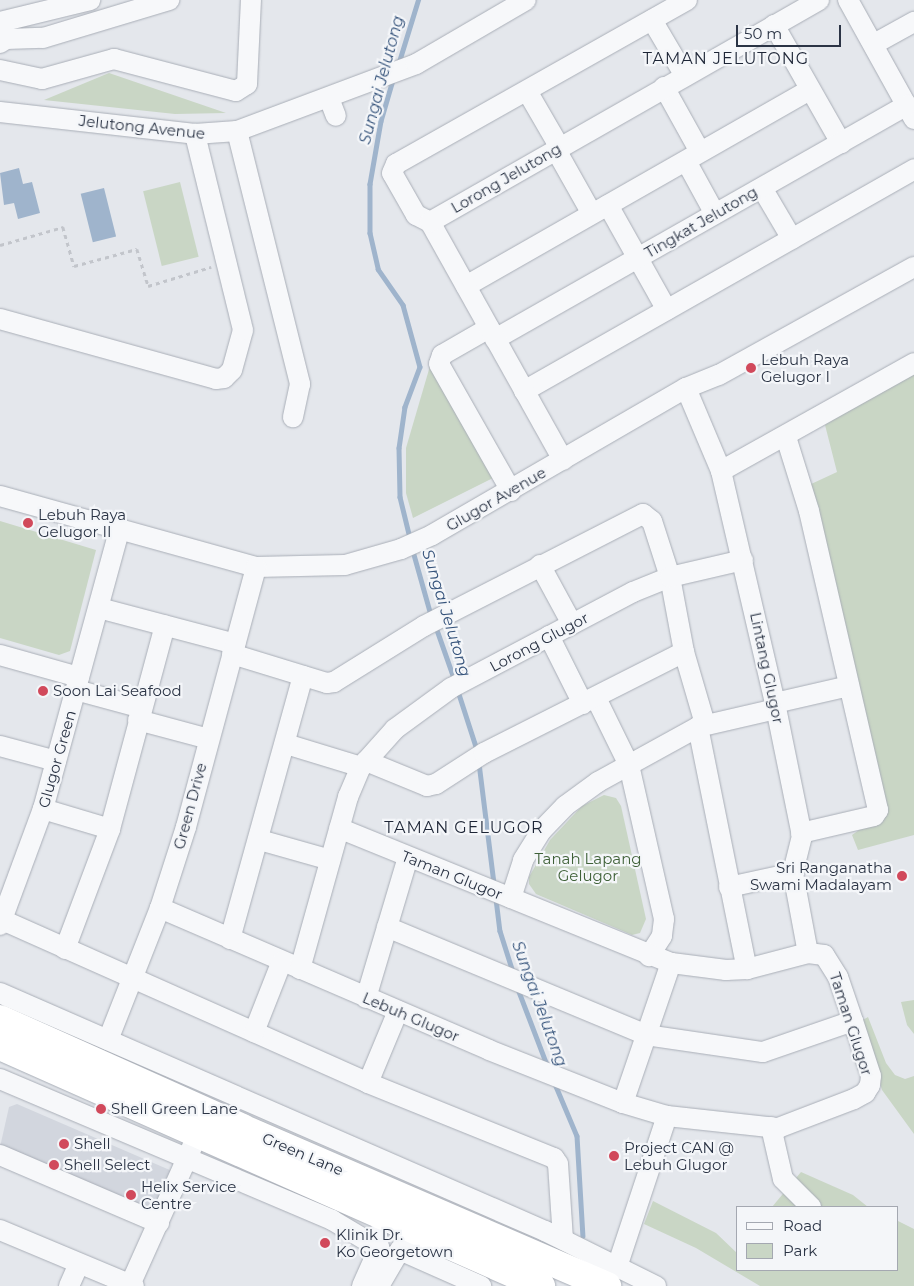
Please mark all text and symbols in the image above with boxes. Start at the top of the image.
water label: Sungai Jelutong [356,14,408,146]
scale bar [739,15,844,47]
text: 50 m [744,24,782,43]
district label: TAMAN JELUTONG [641,49,811,69]
street label: Jelutong Avenue [78,111,206,143]
street label: Lorong Jelutong [448,139,564,217]
street label: Tingkat Jelutong [641,182,761,262]
place label: Lebuh Raya Gelugor I [761,350,849,385]
marker: Lebuh Raya Gelugor I [745,362,757,374]
street label: Glugor Avenue [443,463,549,535]
place label: Lebuh Raya Gelugor II [38,505,126,540]
marker: Lebuh Raya Gelugor II [22,517,34,529]
water label: Sungai Jelutong [417,547,475,679]
street label: Lorong Glugor [487,608,591,676]
street label: Lintang Glugor [746,611,788,725]
place label: Soon Lai Seafood [53,682,182,700]
marker: Soon Lai Seafood [37,685,49,697]
street label: Glugor Green [34,708,80,810]
street label: Green Drive [170,761,210,851]
district label: TAMAN GELUGOR [383,818,545,838]
street label: Taman Glugor [399,847,505,903]
park label: Tanah Lapang Gelugor [534,849,642,884]
place label: Sri Ranganatha Swami Madalayam [750,858,892,893]
marker: Sri Ranganatha Swami Madalayam [896,870,908,882]
water label: Sungai Jelutong [507,939,571,1069]
street label: Taman Glugor [826,970,876,1078]
street label: Lebuh Glugor [360,988,462,1046]
place label: Shell Green Lane [111,1100,238,1118]
marker: Shell Green Lane [95,1103,107,1115]
street label: Green Lane [260,1129,346,1179]
place label: Shell [74,1135,110,1153]
marker: Shell [58,1138,70,1150]
place label: Project CAN @ Lebuh Glugor [624,1138,734,1173]
marker: Project CAN @ Lebuh Glugor [608,1150,620,1162]
place label: Shell Select [64,1156,150,1174]
marker: Shell Select [48,1159,60,1171]
place label: Helix Service Centre [141,1177,236,1212]
marker: Helix Service Centre [125,1189,137,1201]
legend [736,1206,899,1271]
text: Road [783,1216,822,1235]
place label: Klinik Dr. Ko Georgetown [336,1225,453,1260]
marker: Klinik Dr. Ko Georgetown [318,1236,332,1250]
text: Park [783,1241,817,1260]

